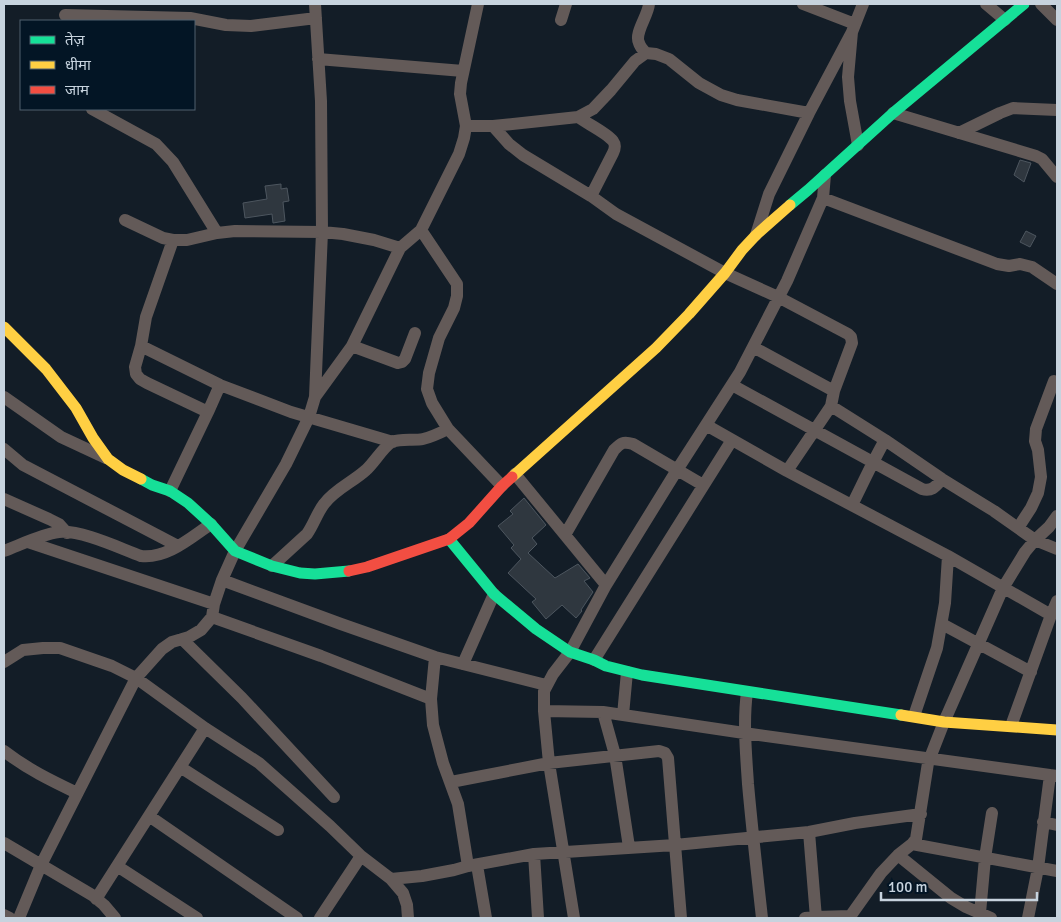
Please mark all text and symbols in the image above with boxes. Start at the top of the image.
legend [20,20,195,110]
text: तेज़ [65,31,86,49]
text: धीमा [65,56,92,74]
text: जाम [65,81,90,99]
scale bar [881,870,1037,902]
text: 100 m [888,878,928,896]

